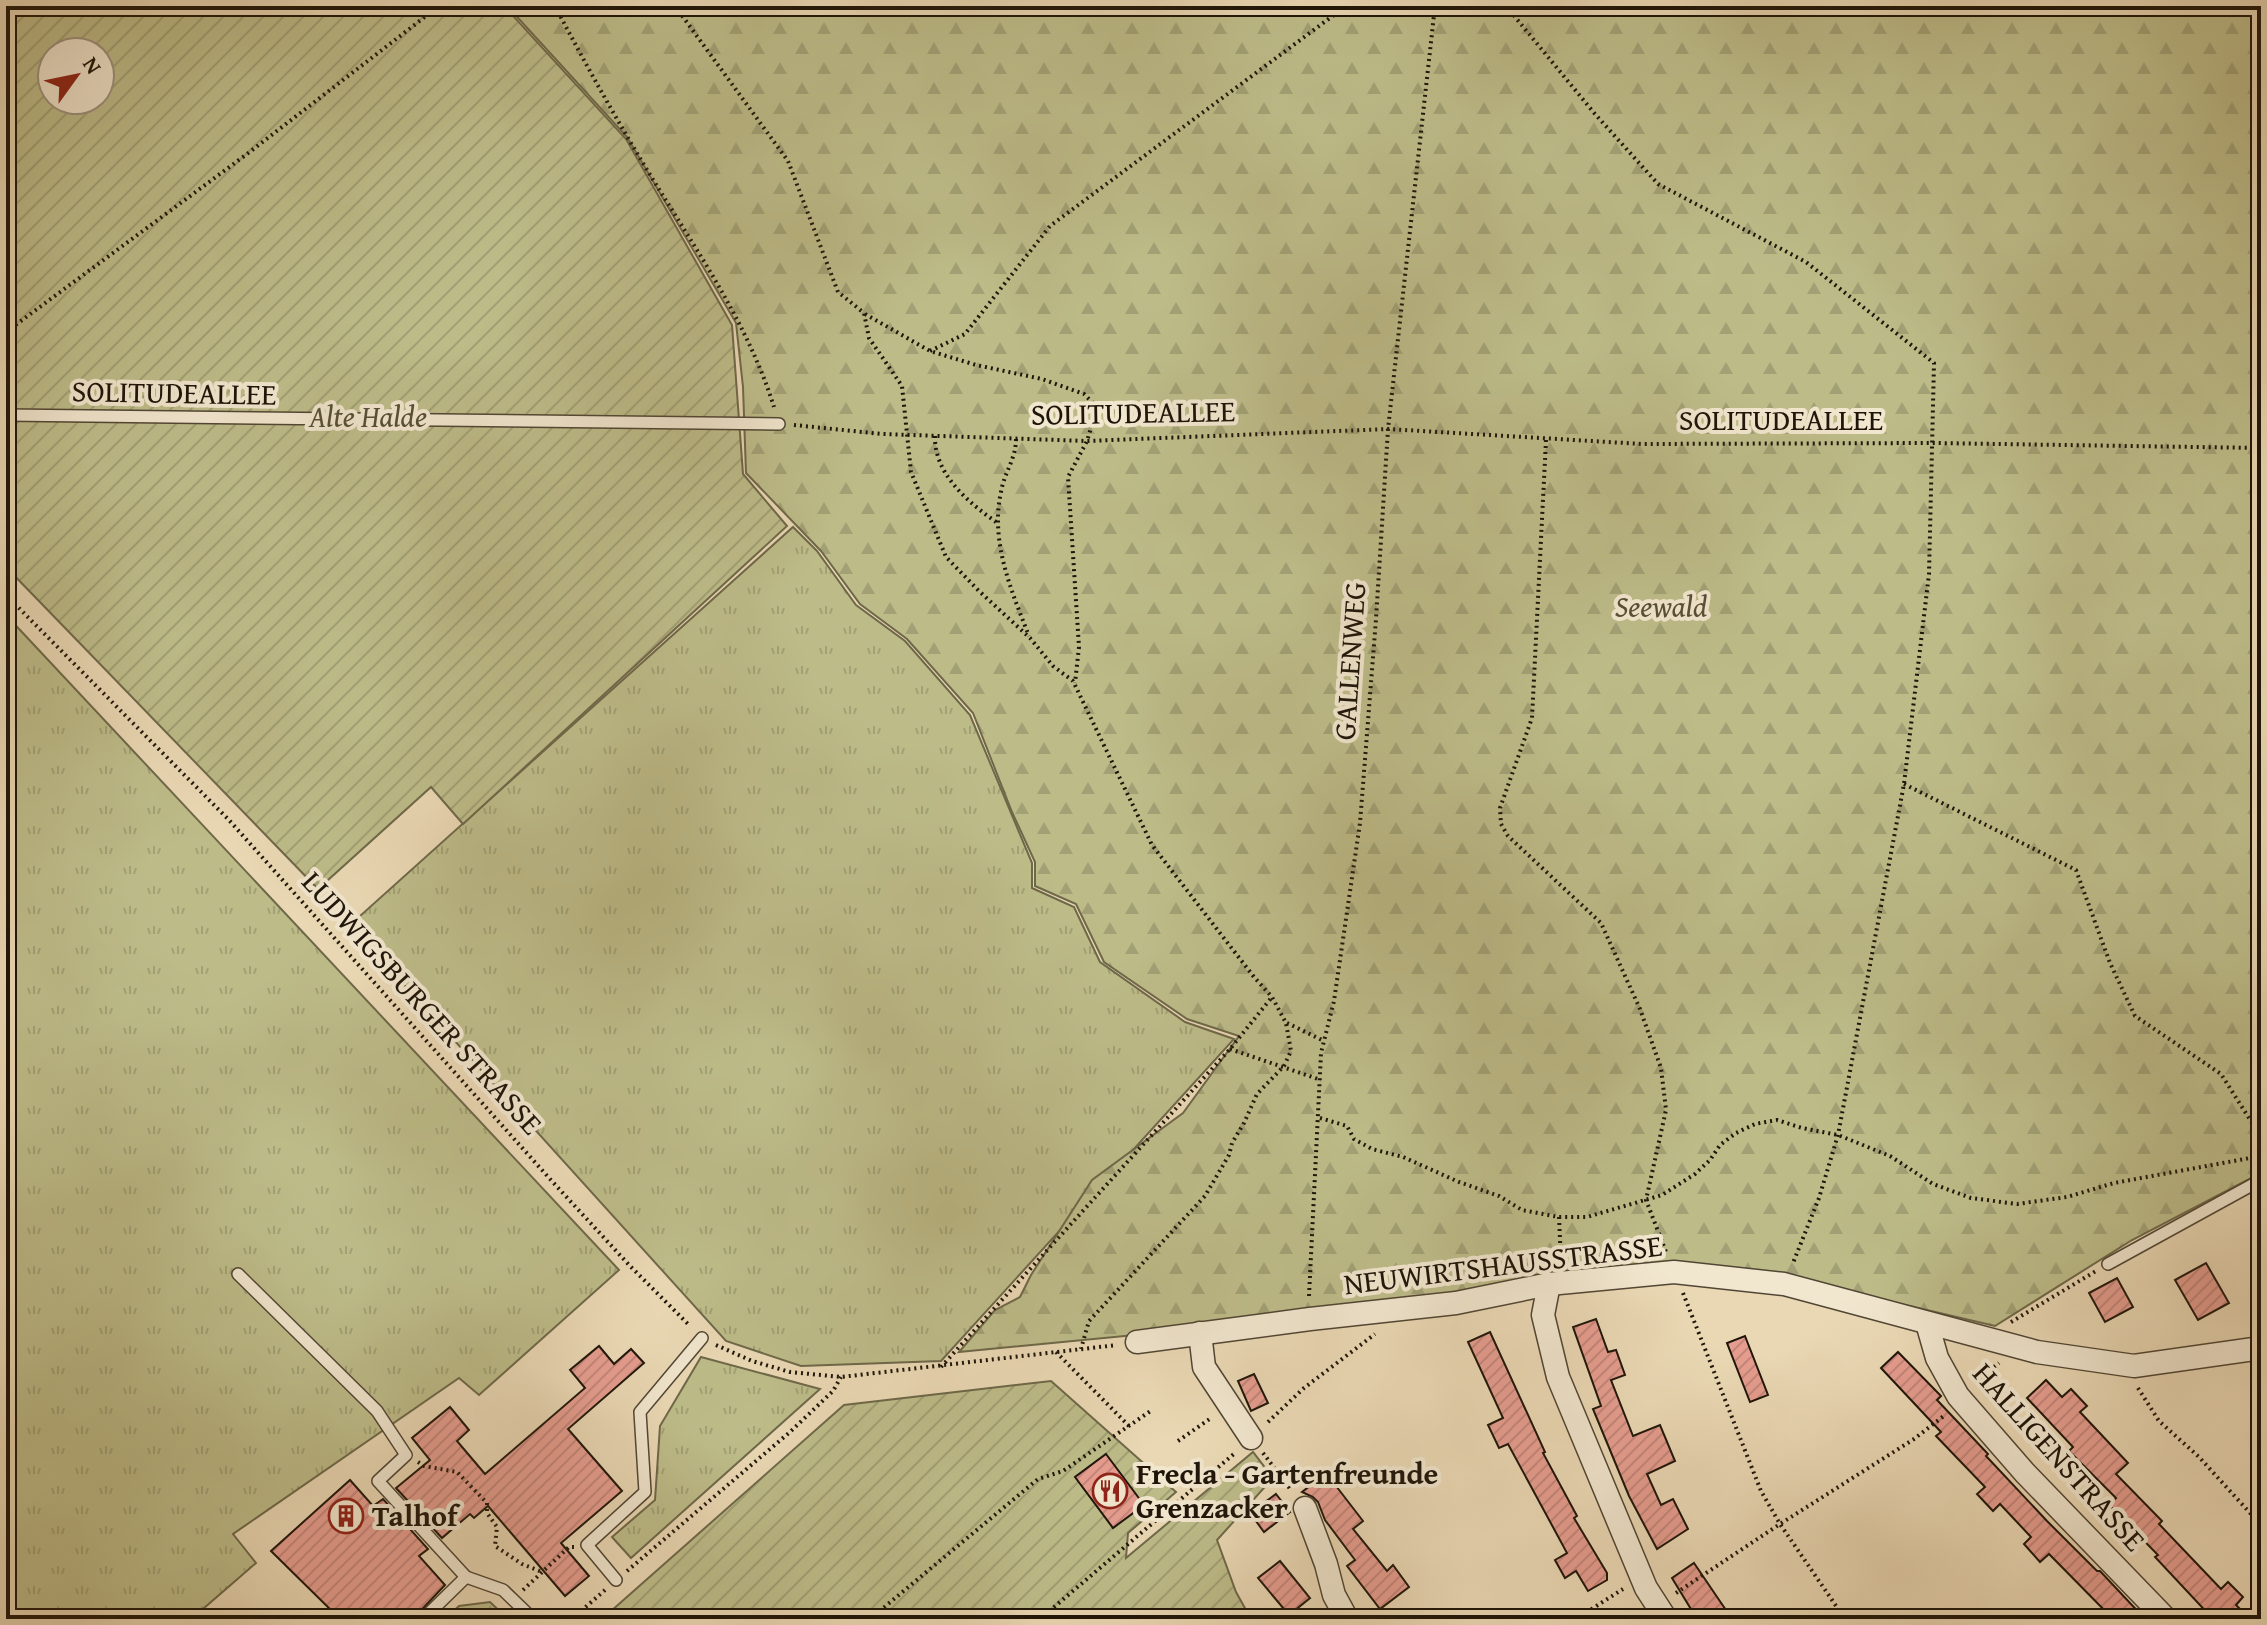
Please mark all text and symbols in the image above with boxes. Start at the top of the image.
north arrow [36,36,116,116]
text: N [75,50,110,80]
street label: SOLITUDEALLEE [71,368,277,416]
street label: SOLITUDEALLEE [1030,388,1236,436]
park label: Alte Halde [308,394,427,438]
street label: SOLITUDEALLEE [1679,397,1883,441]
street label: GALLENWEG [1322,580,1376,741]
park label: Seewald [1615,584,1707,628]
street label: LUDWIGSBURGER STRASSE [292,861,553,1144]
street label: NEUWIRTSHAUSSTRASSE [1341,1223,1664,1305]
street label: HALLIGENSTRASSE [1963,1352,2157,1560]
place label: Frecla - Gartenfreunde Grenzacker [1136,1451,1438,1529]
restaurant icon: Frecla - Gartenfreunde Grenzacker [1091,1472,1129,1510]
place label: Talhof [372,1493,461,1537]
building icon: Talhof [327,1497,365,1535]

